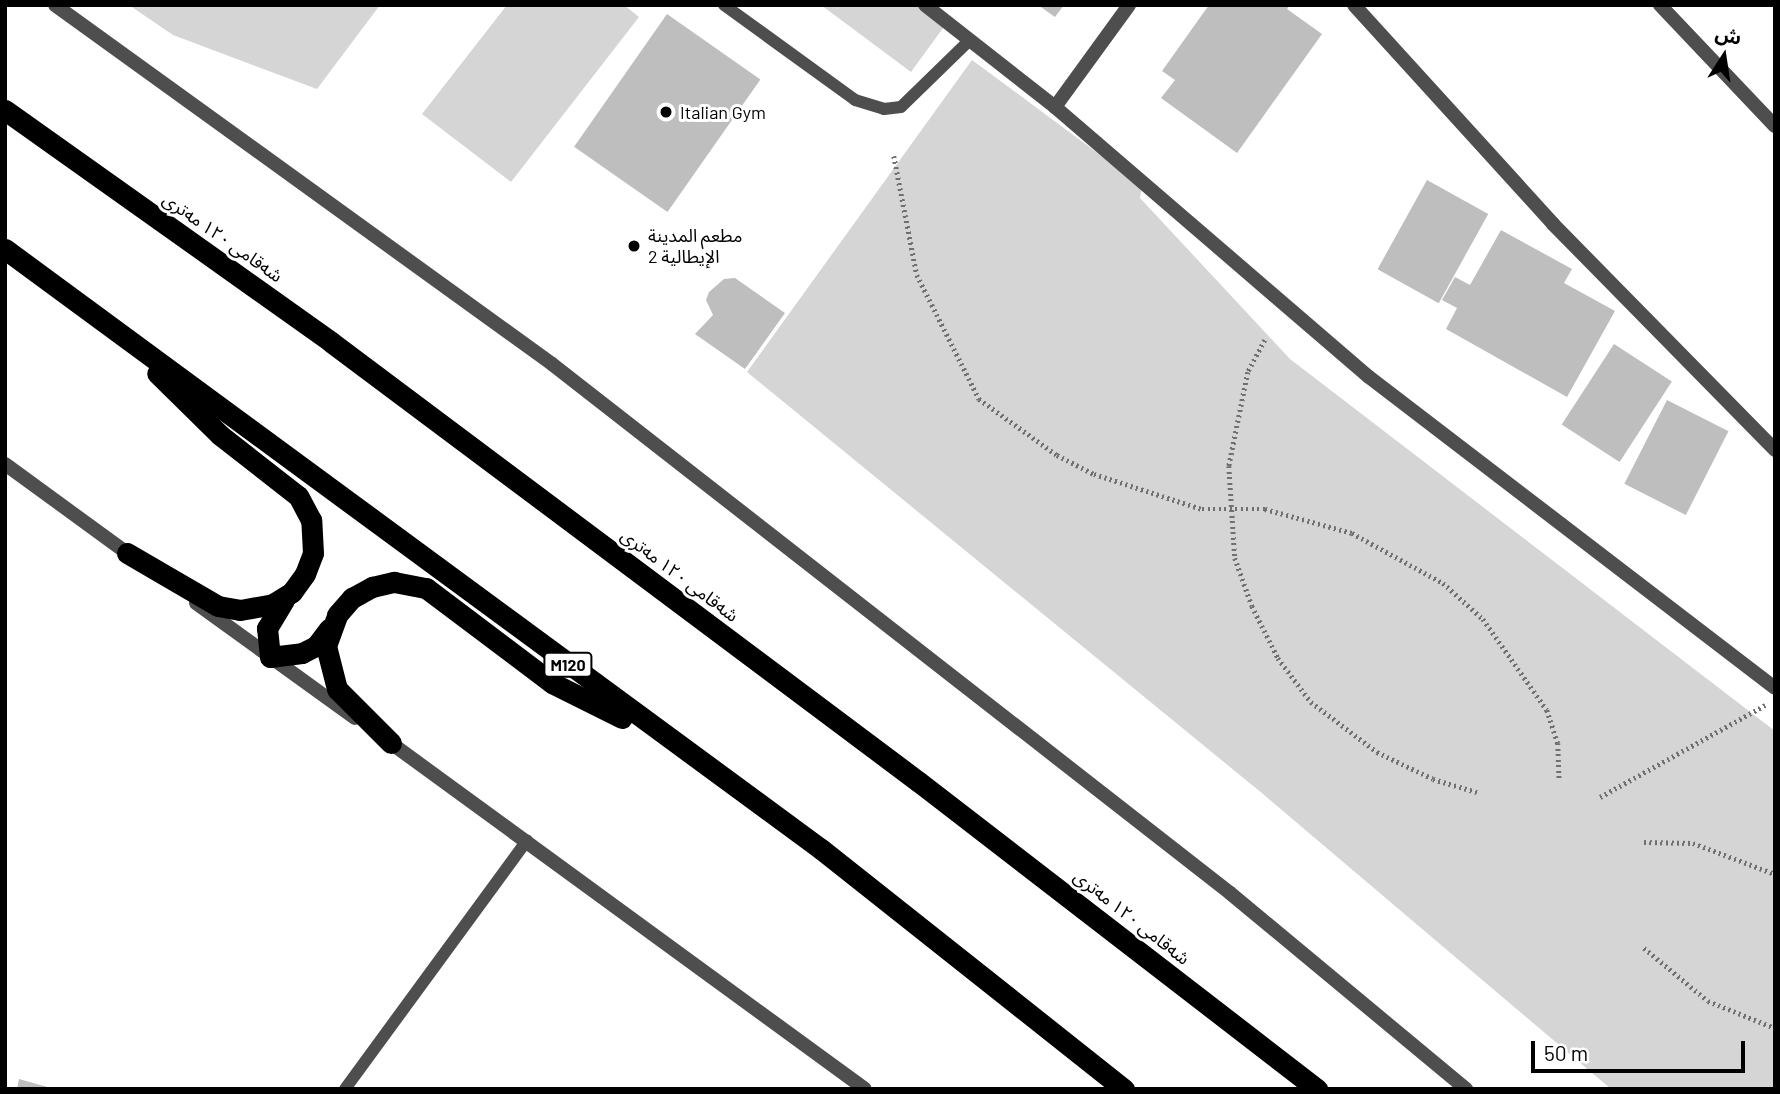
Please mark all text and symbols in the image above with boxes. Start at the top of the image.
north arrow [1689,21,1759,91]
text: ش [1713,21,1744,49]
place label: Italian Gym [680,101,766,123]
marker: Italian Gym [658,104,674,120]
street label: شەقامی ١٢٠ مەتری [159,188,287,286]
place label: مطعم المدينة الإيطالية 2 [648,225,743,268]
marker: مطعم المدينة الإيطالية 2 [626,238,642,254]
street label: شەقامی ١٢٠ مەتری [617,524,743,626]
road number: M120 [542,652,594,678]
street label: شەقامی ١٢٠ مەتری [1070,865,1194,969]
scale bar [1535,1028,1748,1072]
text: 50 m [1544,1040,1588,1065]

